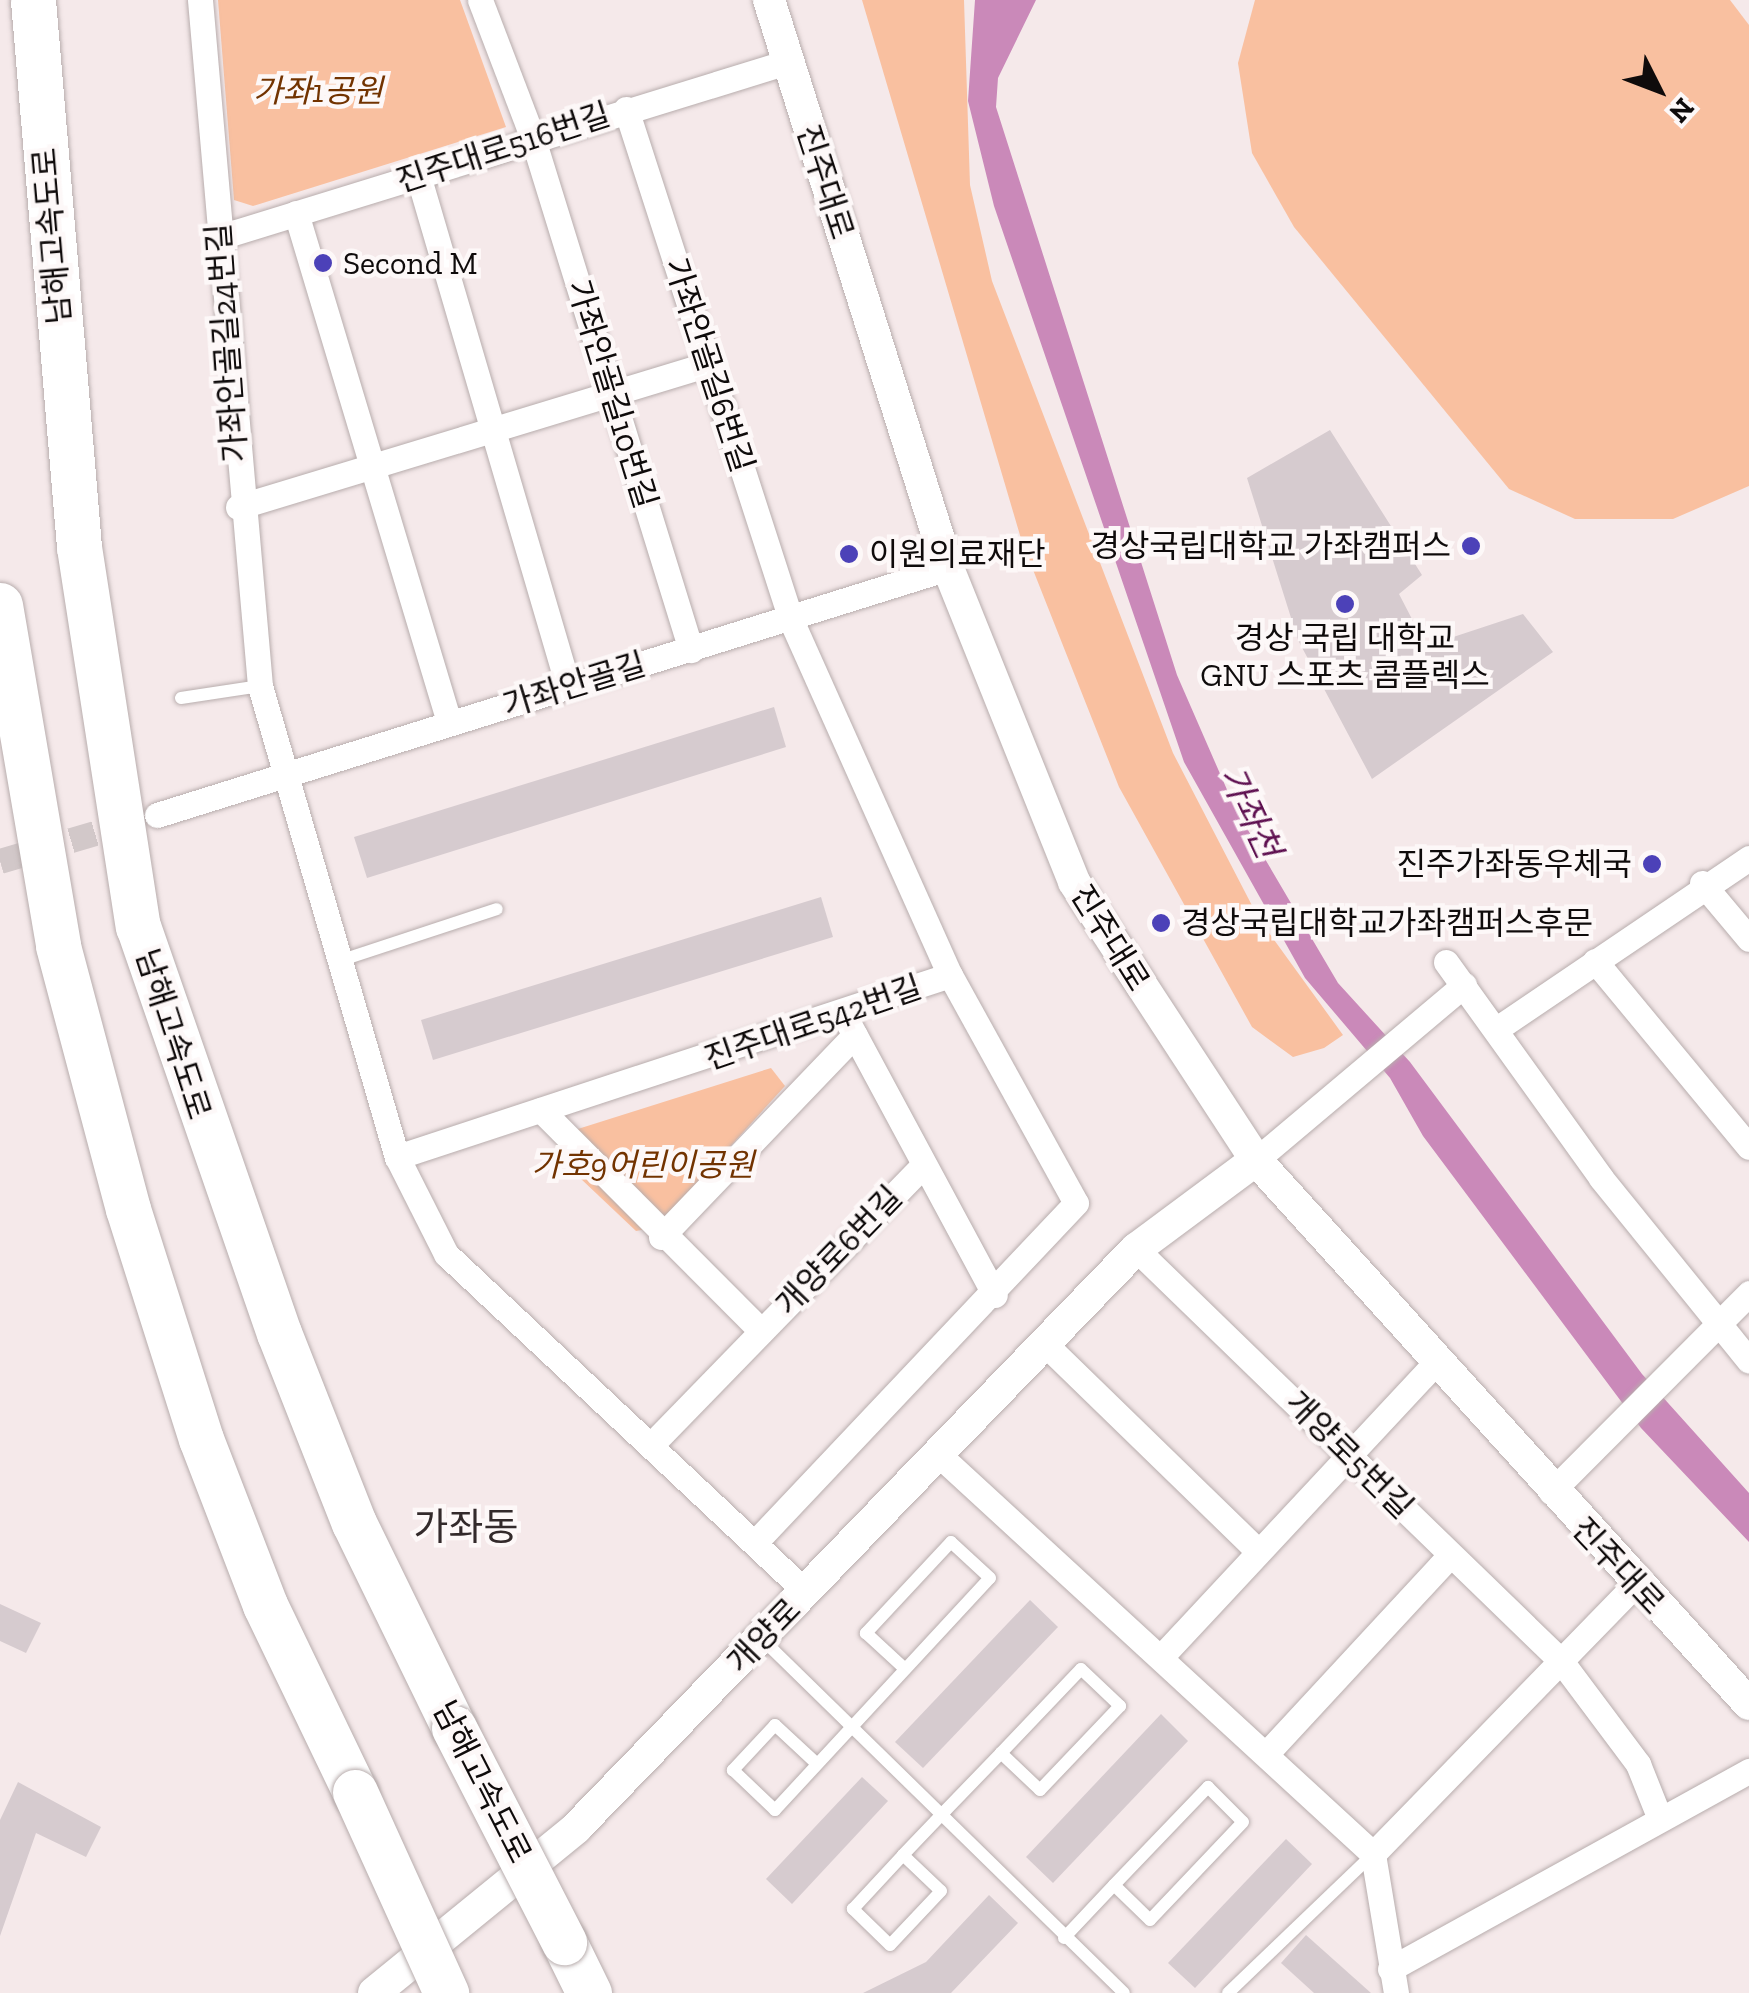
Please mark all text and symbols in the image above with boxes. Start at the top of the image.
north arrow [1609,40,1709,140]
park label: 가좌1공원 [253,72,383,110]
text: N [1662,91,1701,129]
street label: 진주대로516번길 [391,95,615,201]
street label: 진주대로 [789,120,861,244]
street label: 남해고속도로 [25,146,79,326]
street label: 가좌안골길24번길 [199,222,255,464]
place label: Second M [343,244,478,282]
marker: Second M [312,252,334,274]
street label: 가좌안골길6번길 [656,253,762,477]
street label: 가좌안골길10번길 [559,275,665,513]
place label: 경상국립대학교 가좌캠퍼스 [1090,527,1451,565]
place label: 이원의료재단 [869,535,1046,573]
marker: 경상국립대학교 가좌캠퍼스 [1460,535,1482,557]
marker: 이원의료재단 [838,543,860,565]
marker: 경상 국립 대학교 GNU 스포츠 콤플렉스 [1334,593,1356,615]
place label: 경상 국립 대학교 GNU 스포츠 콤플렉스 [1200,620,1490,695]
street label: 가좌안골길 [498,645,650,725]
water label: 가좌천 [1211,759,1289,865]
place label: 진주가좌동우체국 [1396,845,1632,883]
marker: 진주가좌동우체국 [1641,853,1663,875]
street label: 진주대로 [1063,878,1157,998]
place label: 경상국립대학교가좌캠퍼스후문 [1181,904,1593,942]
marker: 경상국립대학교가좌캠퍼스후문 [1150,912,1172,934]
street label: 남해고속도로 [127,944,219,1124]
street label: 진주대로542번길 [700,968,926,1078]
park label: 가호9어린이공원 [532,1146,754,1184]
street label: 개양로6번길 [768,1179,910,1323]
street label: 개양로5번길 [1278,1384,1420,1526]
district label: 가좌동 [414,1505,518,1551]
street label: 진주대로 [1564,1510,1672,1622]
street label: 개양로 [720,1591,808,1681]
street label: 남해고속도로 [425,1695,539,1869]

